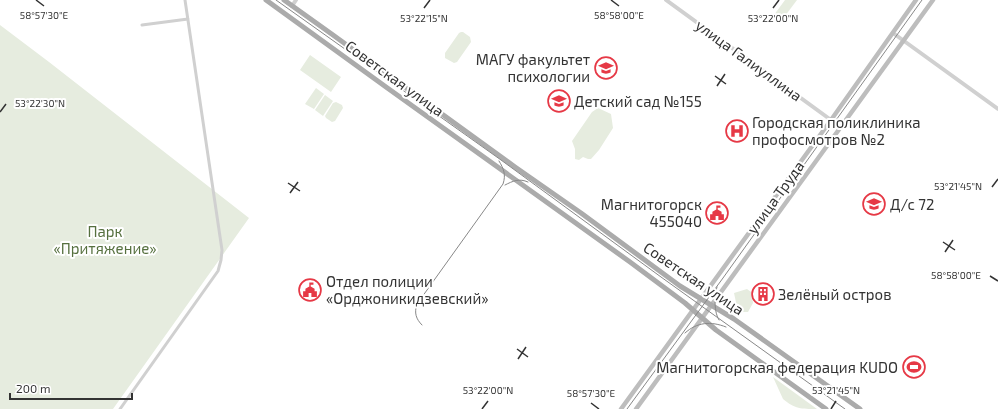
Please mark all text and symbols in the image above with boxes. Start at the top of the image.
text: 58°57'30"E [20,9,69,21]
text: 58°58'00"E [594,9,644,21]
text: 53°22'15"N [400,12,448,24]
text: 53°22'00"N [748,12,798,24]
street label: улица Галиуллина [692,15,806,105]
street label: Советская улица [342,36,448,121]
place label: МАГУ факультет психологии [476,50,590,85]
school or university icon: МАГУ факультет психологии [593,55,619,81]
school or university icon: Детский сад №155 [546,88,572,114]
place label: Детский сад №155 [574,92,702,110]
text: 53°22'30"N [15,97,65,109]
place label: Городская поликлиника профосмотров №2 [752,113,920,148]
hospital icon: Городская поликлиника профосмотров №2 [724,118,750,144]
street label: улица Труда [742,157,808,238]
text: 53°21'45"N [934,180,982,192]
school or university icon: Д/с 72 [861,191,887,217]
place label: Магнитогорск 455040 [601,195,702,230]
place label: Д/с 72 [890,195,934,213]
public building icon: Магнитогорск 455040 [704,200,730,226]
park label: Парк «Притяжение» [53,222,157,257]
street label: Советская улица [640,238,748,319]
text: 58°58'00"E [931,269,981,281]
place label: Отдел полиции «Орджоникидзевский» [326,272,489,307]
public building icon: Отдел полиции «Орджоникидзевский» [297,277,323,303]
building icon: Зелёный остров [750,281,776,307]
place label: Зелёный остров [778,285,892,303]
sports icon: Магнитогорская федерация KUDO [901,354,927,380]
place label: Магнитогорская федерация KUDO [656,358,898,376]
scale bar [10,375,132,401]
text: 200 m [16,381,50,395]
text: 53°22'00"N [463,384,513,396]
text: 53°21'45"N [812,384,860,396]
text: 58°57'30"E [567,387,616,399]

